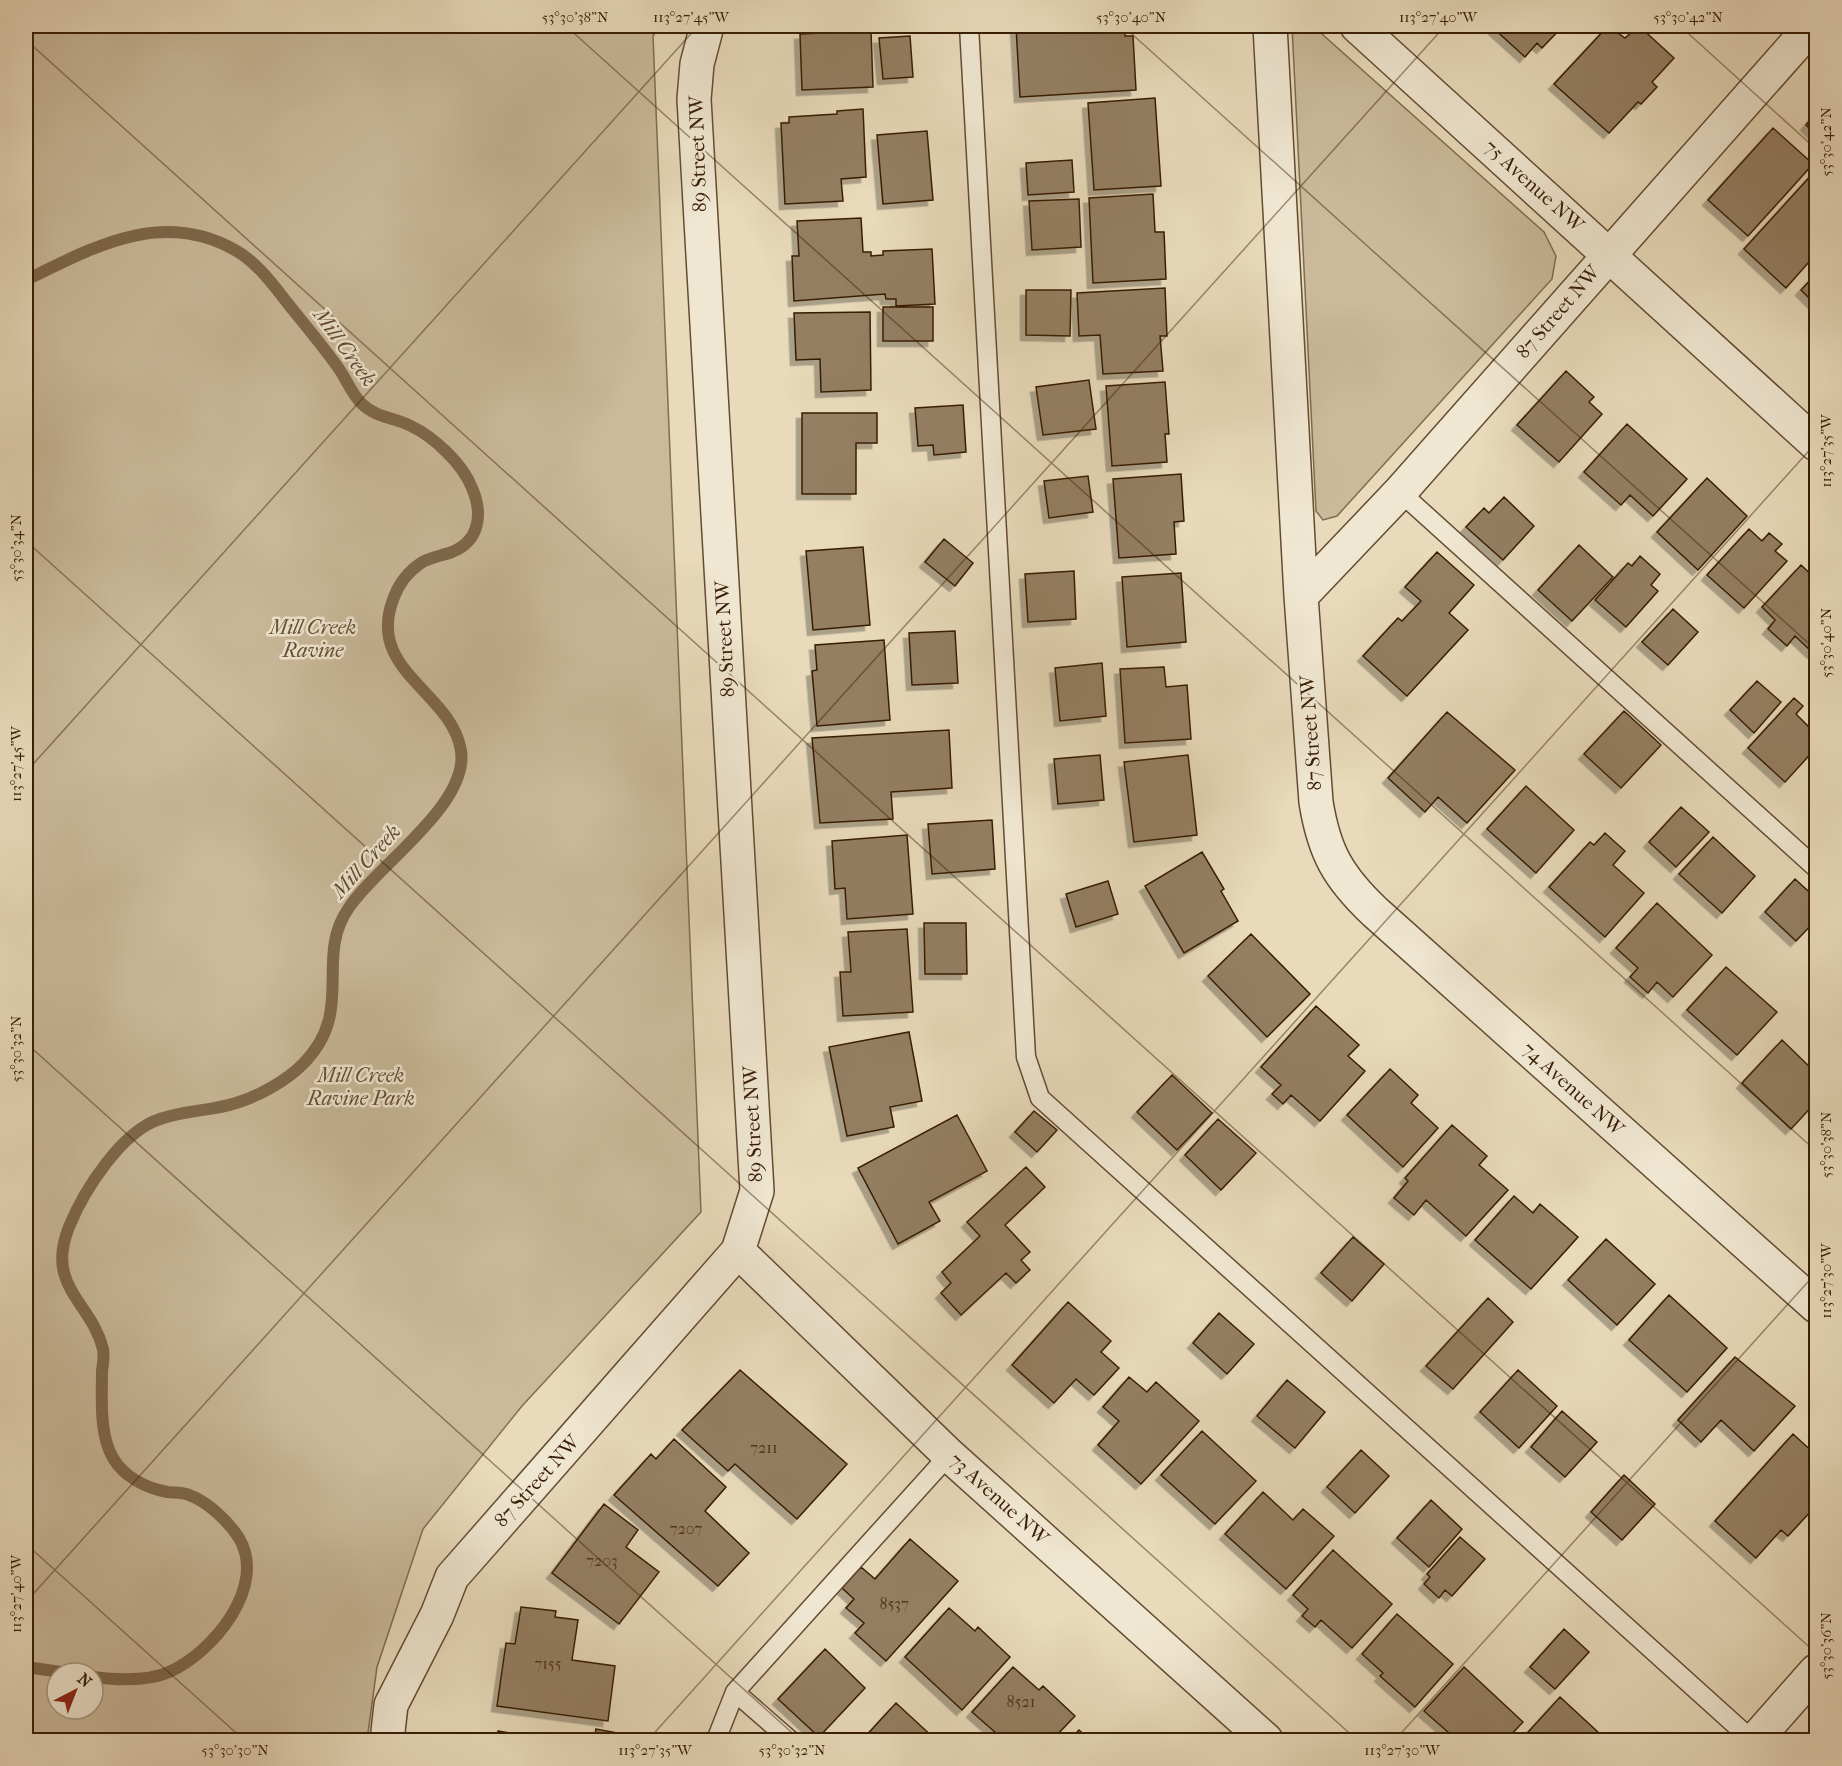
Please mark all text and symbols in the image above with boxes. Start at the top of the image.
text: 53°30'38"N [542,8,609,26]
text: 113°27'45"W [653,8,730,26]
text: 53°30'40"N [1096,8,1167,26]
text: 113°27'40"W [1399,8,1478,26]
text: 53°30'42"N [1653,8,1723,26]
street label: 89 Street NW [684,94,712,213]
text: 53°30'42"N [1817,107,1835,177]
street label: 75 Avenue NW [1479,135,1590,238]
street label: 87 Street NW [1511,260,1606,363]
water label: Mill Creek [307,302,381,391]
text: 113°27'35"W [1817,413,1835,488]
text: 53°30'34"N [7,513,25,582]
street label: 89 Street NW [710,579,740,698]
text: 53°30'40"N [1817,607,1835,678]
park label: Mill Creek Ravine [268,616,356,662]
street label: 87 Street NW [1295,673,1327,792]
text: 113°27'45"W [7,725,25,802]
water label: Mill Creek [325,819,405,904]
text: 53°30'32"N [7,1015,25,1082]
street label: 74 Avenue NW [1517,1037,1630,1142]
park label: Mill Creek Ravine Park [305,1064,415,1110]
street label: 89 Street NW [738,1064,768,1183]
text: 53°30'38"N [1817,1111,1835,1178]
text: 113°27'30"W [1817,1242,1835,1319]
street label: 87 Street NW [490,1429,585,1532]
house number: 7211 [750,1438,778,1457]
street label: 73 Avenue NW [945,1448,1054,1551]
house number: 7207 [670,1519,703,1538]
house number: 7203 [586,1551,618,1570]
text: 113°27'40"W [7,1554,25,1633]
house number: 8537 [879,1594,909,1613]
text: 53°30'36"N [1817,1612,1835,1680]
house number: 7155 [534,1654,562,1673]
north arrow [45,1661,105,1721]
text: N [74,1669,96,1692]
house number: 8521 [1007,1692,1035,1711]
text: 53°30'30"N [201,1741,269,1759]
text: 113°27'35"W [618,1741,693,1759]
text: 53°30'32"N [759,1741,826,1759]
text: 113°27'30"W [1364,1741,1441,1759]

